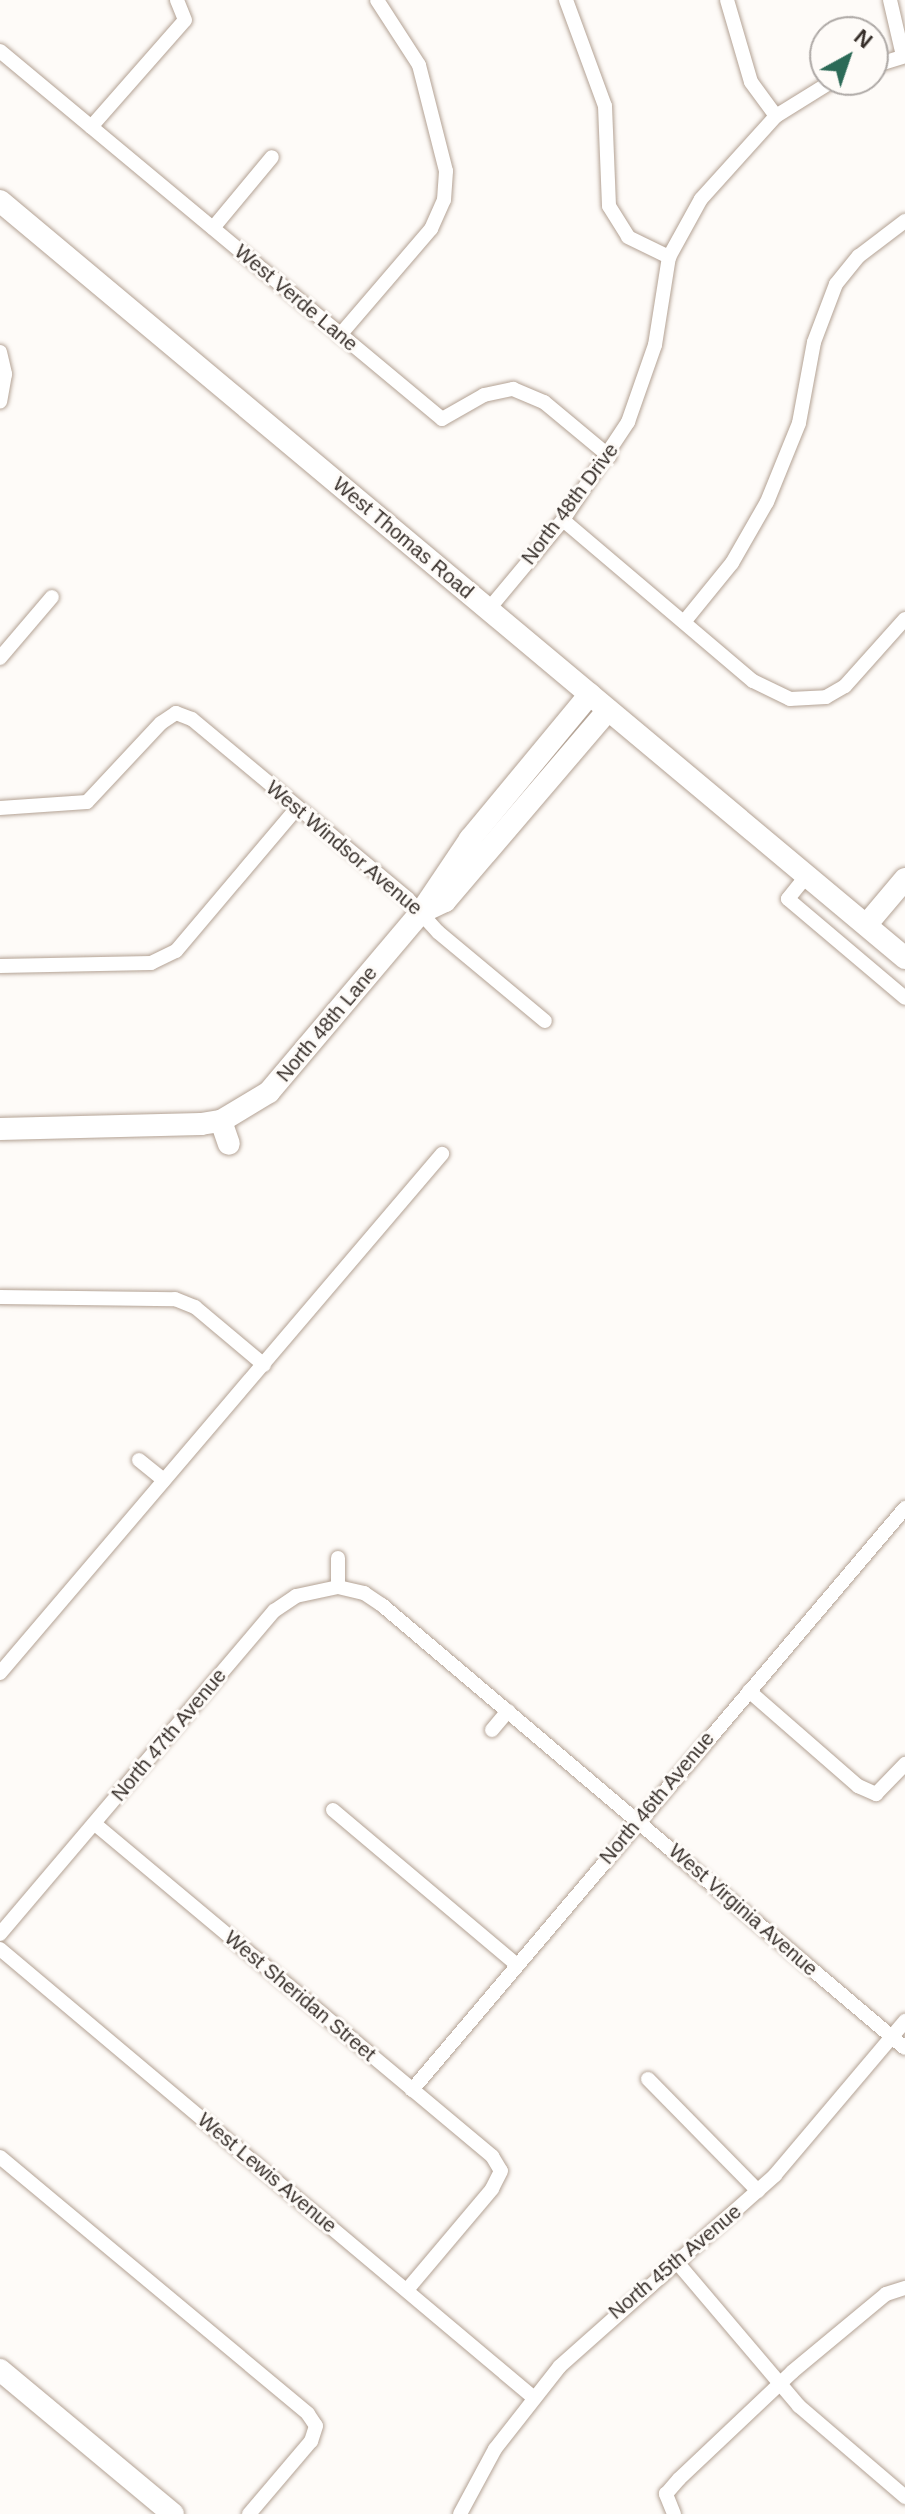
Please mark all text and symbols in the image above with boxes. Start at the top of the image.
north arrow [809,16,889,96]
text: N [849,24,878,53]
street label: West Verde Lane [230,240,362,356]
street label: North 48th Drive [517,439,623,569]
street label: West Thomas Road [328,472,478,604]
street label: West Windsor Avenue [261,775,427,921]
street label: North 48th Lane [272,961,382,1087]
street label: North 47th Avenue [106,1664,232,1806]
street label: North 46th Avenue [594,1727,720,1869]
street label: West Virginia Avenue [663,1839,823,1981]
street label: West Sheridan Street [220,1926,380,2066]
street label: West Lewis Avenue [192,2108,342,2238]
street label: North 45th Avenue [604,2199,746,2325]

